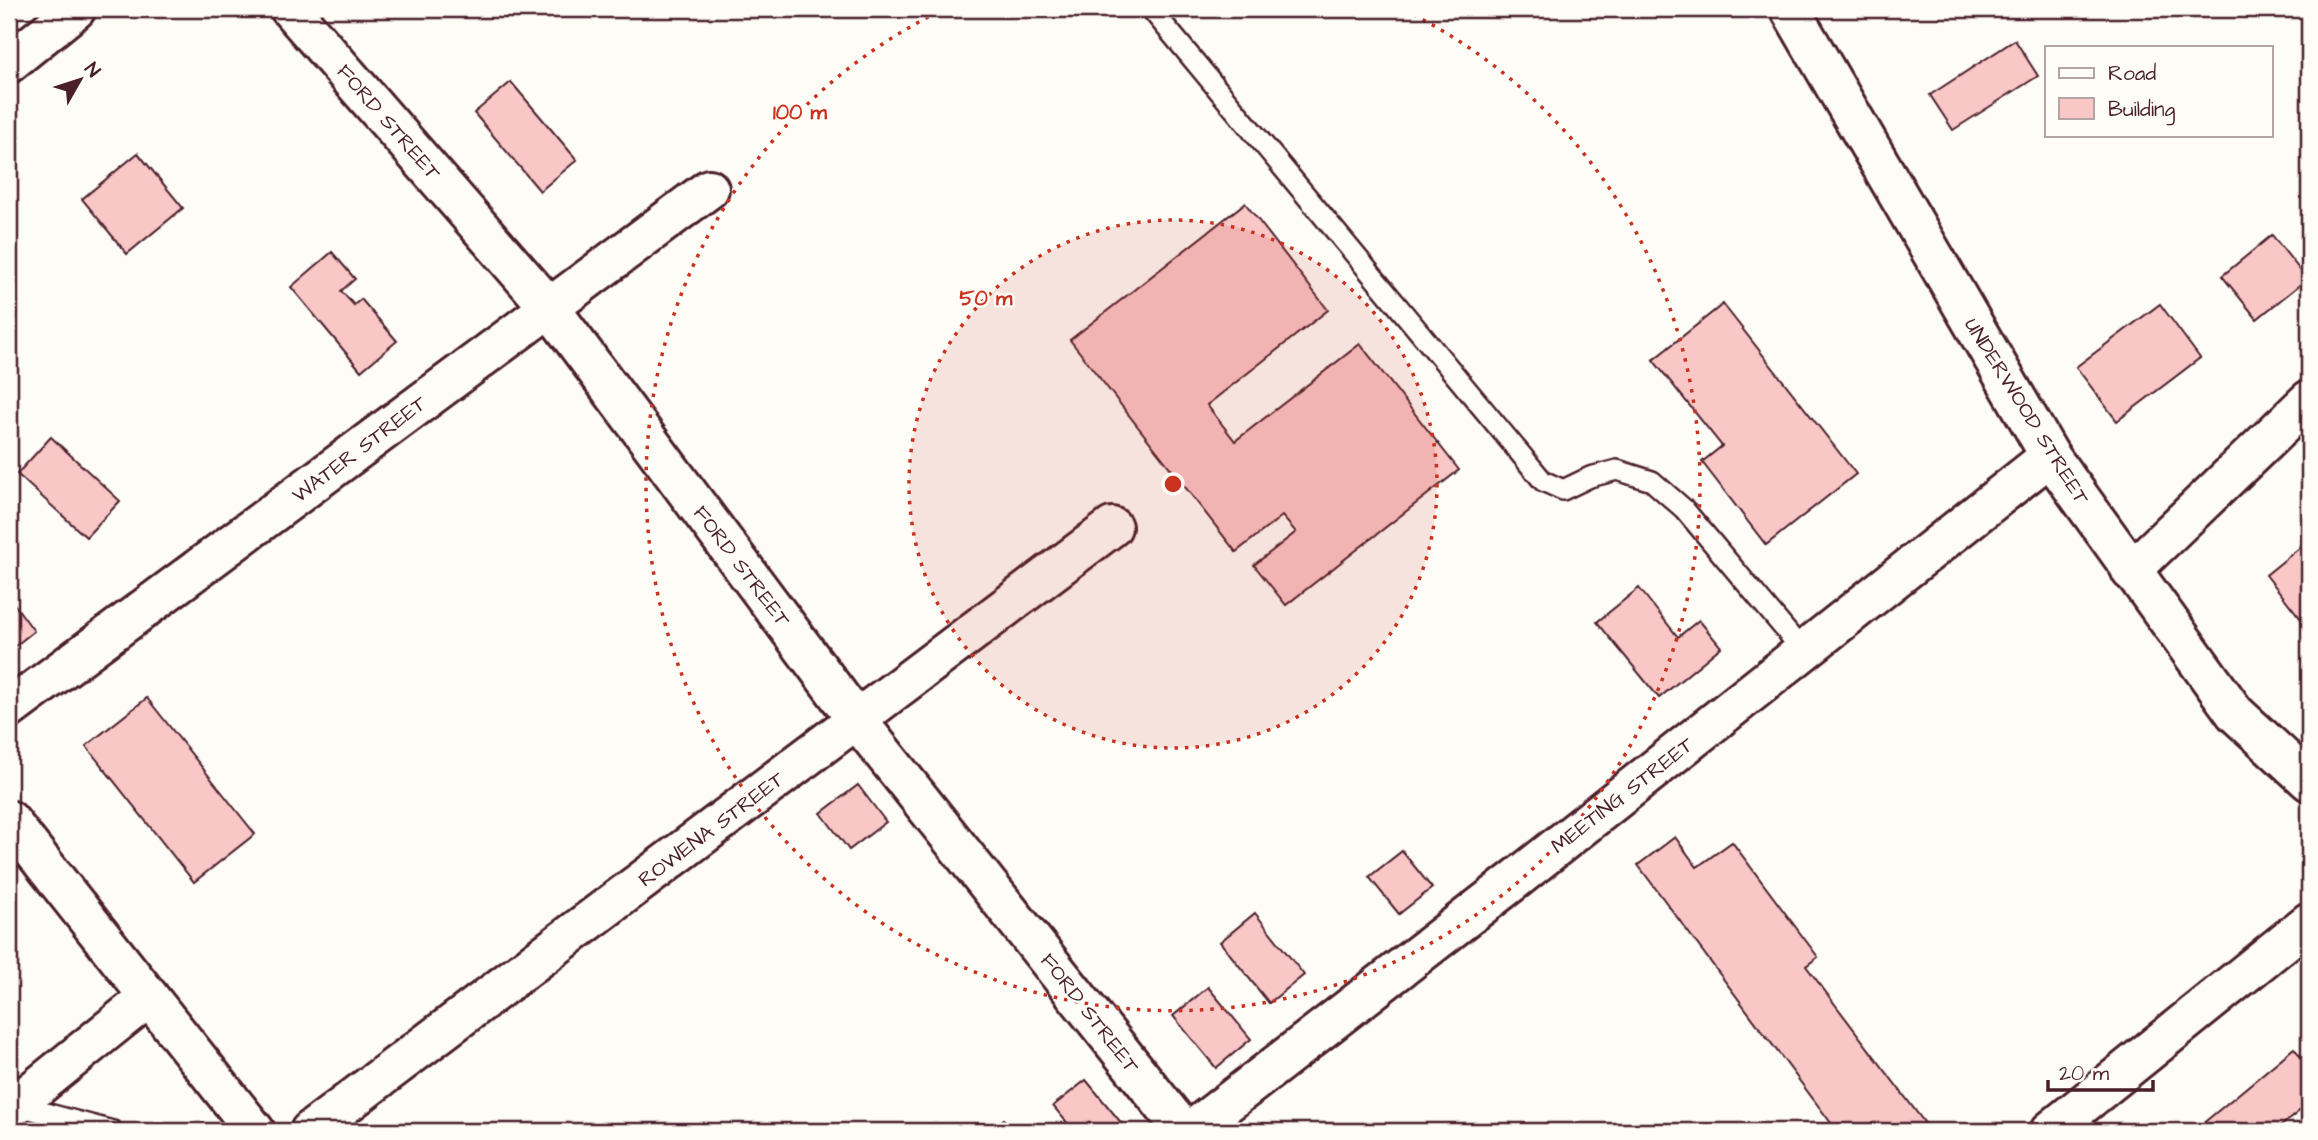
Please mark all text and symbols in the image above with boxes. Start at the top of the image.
north arrow [46,46,116,116]
legend [2045,46,2272,136]
text: N [78,57,106,83]
street label: FORD STREET [330,58,448,187]
text: Road [2108,59,2156,88]
text: Building [2108,95,2176,126]
text: 100 m [773,98,828,127]
text: 50 m [960,284,1013,313]
street label: UNDERWOOD STREET [1957,312,2096,511]
street label: WATER STREET [286,389,433,510]
centre of rings [1161,472,1185,496]
street label: FORD STREET [686,500,797,634]
street label: MEETING STREET [1545,730,1701,860]
street label: ROWENA STREET [632,764,791,894]
street label: FORD STREET [1034,947,1146,1080]
scale bar [2048,1049,2154,1093]
text: 20 m [2059,1059,2110,1088]

